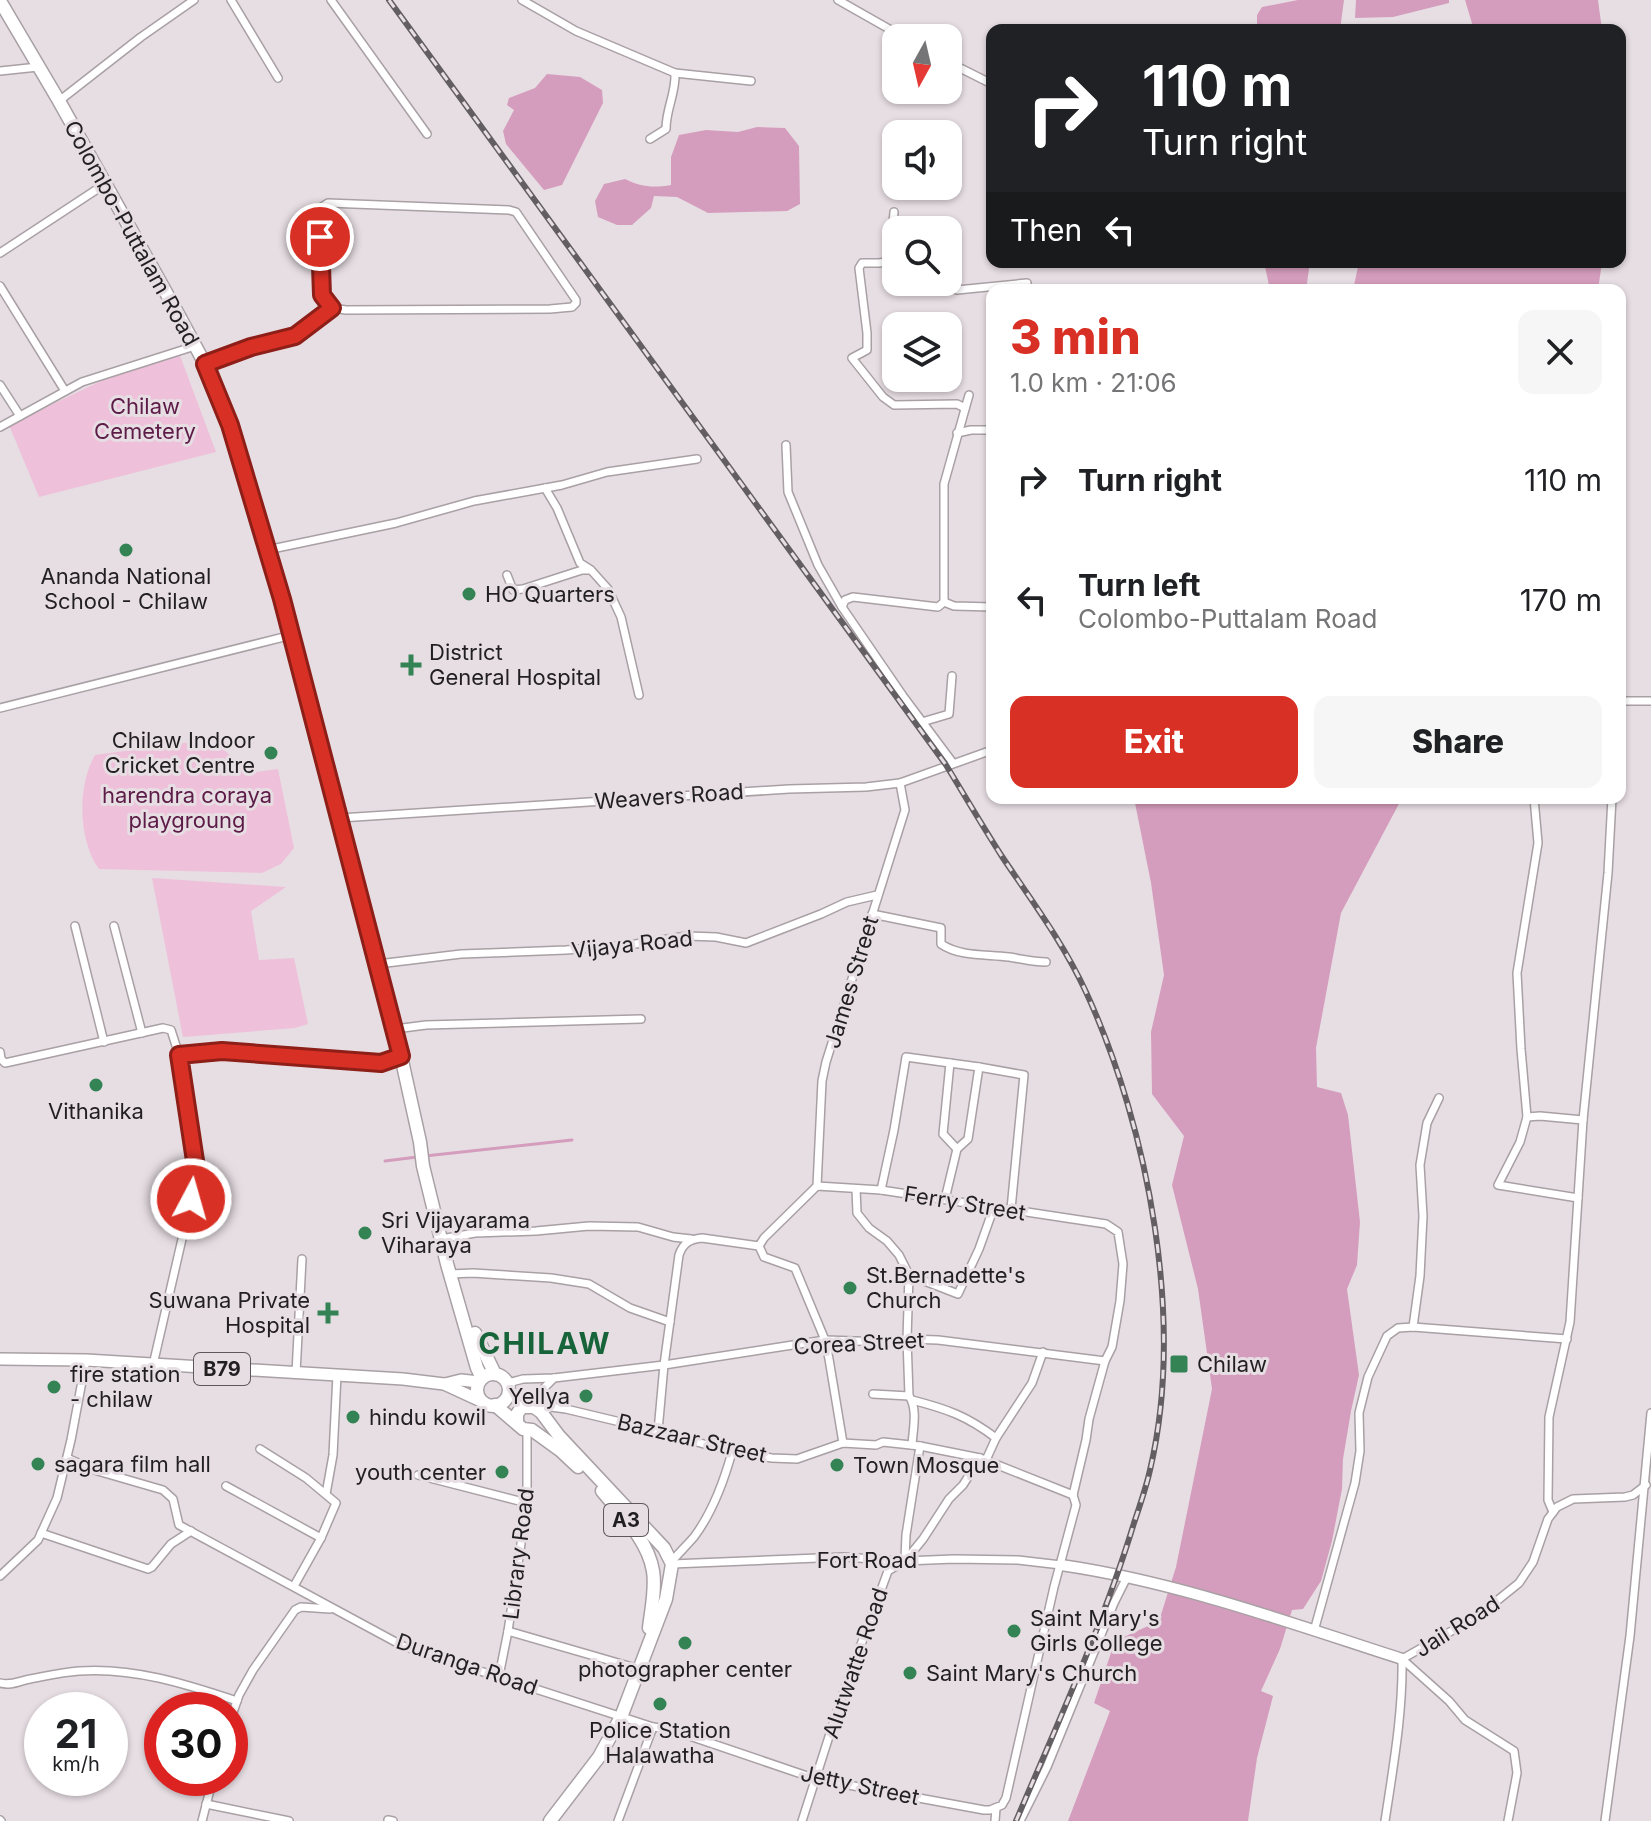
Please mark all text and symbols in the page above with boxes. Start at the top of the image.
north arrow [882,24,962,104]
map controls [882,24,962,392]
text: 110 m [1142,52,1292,120]
icon: right [1010,56,1114,160]
street label: Colombo-Puttalam Road [59,116,205,350]
button: sound [882,120,962,200]
text: Turn right [1142,120,1307,164]
pin [286,203,354,271]
icon: left [1098,208,1142,252]
text: Then [1010,212,1082,248]
icon: arrive [298,215,342,259]
button: search [882,216,962,296]
text: 3 min [1010,307,1141,366]
button: close [1518,310,1602,394]
button: layers [882,312,962,392]
text: 1.0 km · 21:06 [1010,367,1177,398]
park label: Chilaw Cemetery [94,393,196,444]
icon: right [1010,458,1054,502]
text: Turn right [1078,462,1222,498]
text: 110 m [1524,462,1602,498]
marker: Ananda National School - Chilaw [117,541,135,559]
place label: Ananda National School - Chilaw [41,563,211,614]
text: Turn left [1078,567,1200,603]
icon: left [1010,578,1054,622]
place label: HO Quarters [485,581,615,607]
text: 170 m [1520,582,1602,618]
marker: HO Quarters [460,585,478,603]
text: Colombo-Puttalam Road [1078,603,1378,634]
place label: District General Hospital [429,639,601,690]
marker: District General Hospital [400,654,422,676]
button: Exit [1010,696,1298,788]
button: Share [1314,696,1602,788]
place label: Chilaw Indoor Cricket Centre [105,727,255,778]
marker: Chilaw Indoor Cricket Centre [262,744,280,762]
street label: Weavers Road [594,778,744,814]
park label: harendra coraya playgroung [102,782,272,833]
street label: James Street [819,913,883,1051]
street label: Vijaya Road [570,925,694,963]
marker: Vithanika [87,1076,105,1094]
place label: Vithanika [48,1098,144,1124]
position arrow [149,1157,233,1241]
street label: Ferry Street [902,1181,1028,1225]
place label: Sri Vijayarama Viharaya [381,1207,530,1258]
marker: Sri Vijayarama Viharaya [356,1224,374,1242]
place label: St.Bernadette's Church [866,1262,1026,1313]
marker: St.Bernadette's Church [841,1279,859,1297]
place label: Suwana Private Hospital [149,1287,310,1338]
marker: Suwana Private Hospital [317,1302,339,1324]
district label: CHILAW [478,1325,612,1361]
street label: Corea Street [793,1327,925,1359]
place label: Chilaw [1197,1351,1267,1377]
road number: B79 [194,1353,250,1385]
marker: Chilaw [1168,1353,1190,1375]
place label: fire station - chilaw [70,1361,180,1412]
marker: fire station - chilaw [45,1378,63,1396]
place label: Yellya [509,1383,570,1409]
marker: Yellya [577,1387,595,1405]
place label: hindu kowil [369,1404,486,1430]
marker: hindu kowil [344,1408,362,1426]
street label: Bazzaar Street [615,1408,769,1468]
place label: sagara film hall [54,1451,211,1477]
place label: Town Mosque [853,1452,999,1478]
marker: sagara film hall [29,1455,47,1473]
marker: Town Mosque [828,1456,846,1474]
place label: youth center [355,1459,486,1485]
marker: youth center [493,1463,511,1481]
street label: Library Road [497,1487,539,1621]
road number: A3 [604,1504,648,1536]
street label: Fort Road [817,1547,917,1573]
street label: Alutwatte Road [817,1584,893,1742]
street label: Jail Road [1410,1590,1504,1662]
place label: Saint Mary's Girls College [1030,1605,1163,1656]
marker: Saint Mary's Girls College [1005,1622,1023,1640]
street label: Duranga Road [393,1628,541,1700]
marker: photographer center [676,1634,694,1652]
place label: photographer center [578,1656,792,1682]
place label: Saint Mary's Church [926,1660,1137,1686]
marker: Saint Mary's Church [901,1664,919,1682]
speed limit sign: 30 [144,1692,248,1796]
marker: Police Station Halawatha [651,1695,669,1713]
text: 21 [55,1709,97,1758]
place label: Police Station Halawatha [589,1717,731,1768]
text: km/h [52,1752,100,1776]
street label: Jetty Street [798,1760,922,1810]

